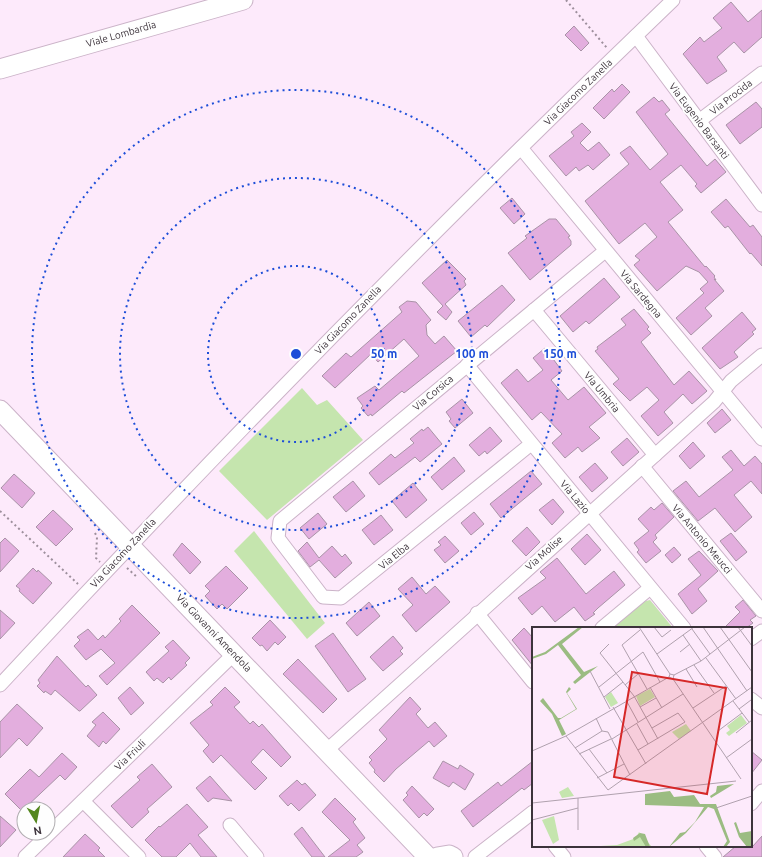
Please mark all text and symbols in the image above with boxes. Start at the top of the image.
street label: Viale Lombardia [85,19,157,49]
street label: Via Giacomo Zanella [542,57,614,127]
street label: Via Procida [708,77,754,117]
street label: Via Eugenio Barsanti [667,81,731,161]
street label: Via Sardegna [618,268,664,320]
street label: Via Giacomo Zanella [313,284,383,356]
centre of rings [289,347,303,361]
text: 50 m [371,347,397,360]
text: 100 m [455,347,489,360]
text: 150 m [543,347,577,360]
street label: Via Umbria [582,370,622,414]
street label: Via Corsica [411,373,455,413]
street label: Via Lazio [558,478,592,516]
street label: Via Antonio Meucci [670,502,734,576]
street label: Via Giacomo Zanella [88,516,158,590]
street label: Via Molise [523,534,565,572]
street label: Via Elba [377,540,411,572]
street label: Via Giovanni Amendola [174,592,254,674]
inset map [532,627,752,847]
street label: Via Friuli [112,738,148,772]
north arrow [16,801,56,841]
text: N [33,824,43,837]

